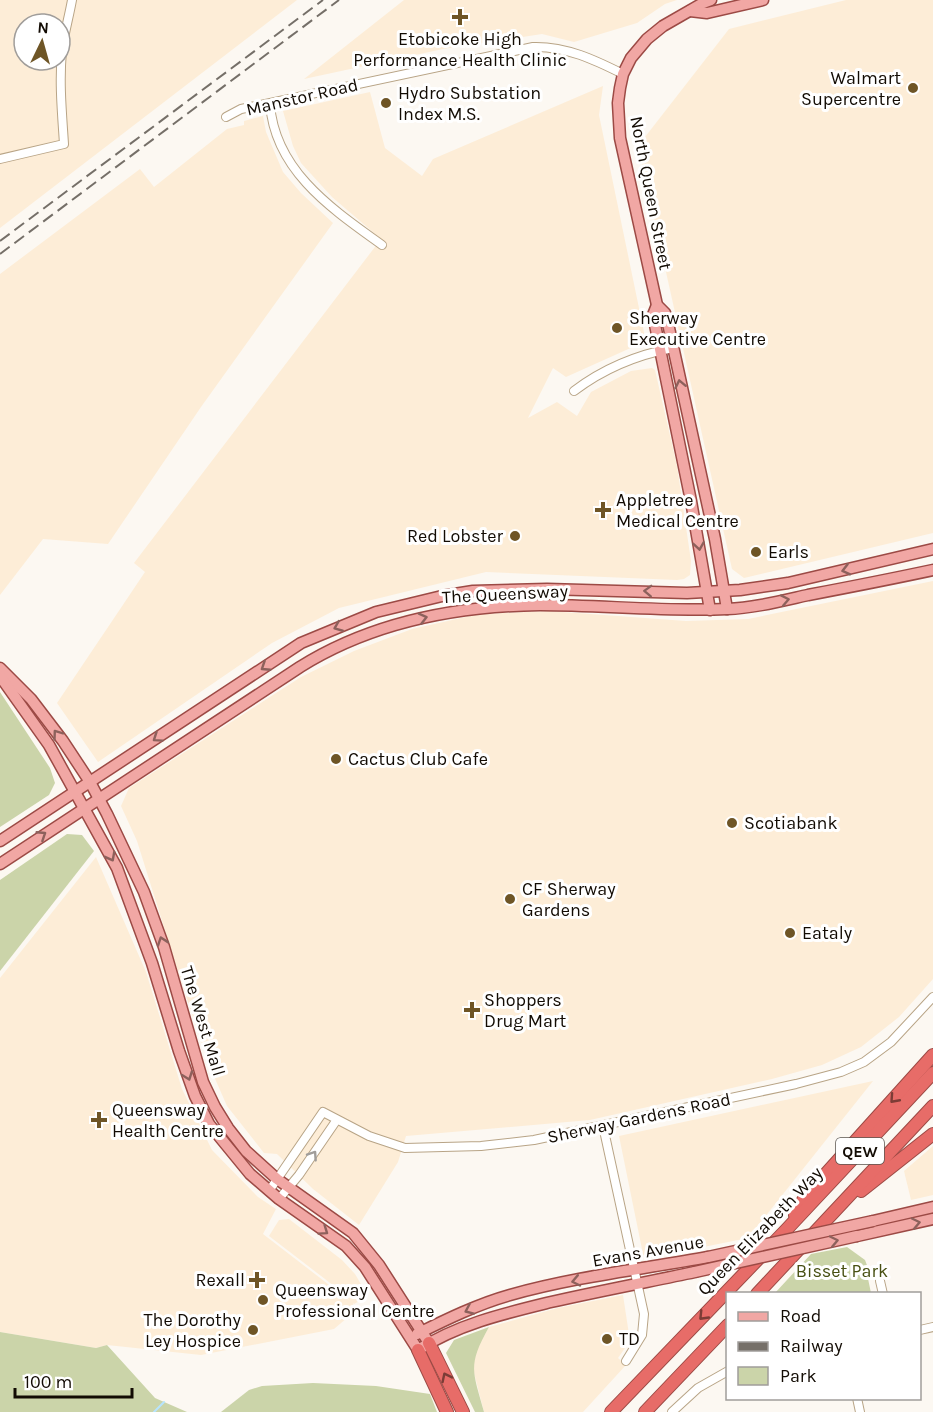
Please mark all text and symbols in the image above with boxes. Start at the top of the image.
marker: Etobicoke High Performance Health Clinic [451,8,469,26]
north arrow [12,12,72,72]
text: N [37,18,50,38]
place label: Etobicoke High Performance Health Clinic [353,28,567,71]
place label: Walmart Supercentre [801,67,901,110]
street label: Manstor Road [244,73,360,121]
marker: Walmart Supercentre [906,81,920,95]
place label: Hydro Substation Index M.S. [398,82,541,125]
marker: Hydro Substation Index M.S. [379,96,393,110]
street label: North Queen Street [625,114,677,272]
place label: Sherway Executive Centre [629,307,766,350]
marker: Sherway Executive Centre [610,321,624,335]
one-way arrow [675,380,688,390]
place label: Appletree Medical Centre [616,489,739,532]
marker: Appletree Medical Centre [594,501,612,519]
place label: Red Lobster [407,525,503,547]
marker: Red Lobster [508,529,522,543]
one-way arrow [692,541,705,551]
place label: Earls [768,541,809,563]
marker: Earls [749,545,763,559]
one-way arrow [841,563,851,576]
street label: The Queensway [441,580,569,608]
one-way arrow [643,585,652,598]
one-way arrow [779,594,789,607]
one-way arrow [418,612,428,625]
one-way arrow [333,620,344,632]
one-way arrow [261,659,271,671]
one-way arrow [53,729,64,740]
one-way arrow [153,731,164,742]
place label: Cactus Club Cafe [348,748,488,770]
marker: Cactus Club Cafe [329,752,343,766]
place label: Scotiabank [744,812,838,834]
marker: Scotiabank [725,816,739,830]
one-way arrow [35,831,46,842]
one-way arrow [104,851,115,861]
place label: CF Sherway Gardens [522,878,616,921]
marker: CF Sherway Gardens [503,892,517,906]
place label: Eataly [802,922,853,944]
marker: Eataly [783,926,797,940]
one-way arrow [156,936,169,947]
street label: The West Mall [176,963,230,1079]
place label: Shoppers Drug Mart [484,989,566,1032]
marker: Shoppers Drug Mart [465,1003,479,1017]
one-way arrow [180,1070,193,1081]
street label: Sherway Gardens Road [545,1088,733,1148]
one-way arrow [890,1092,901,1102]
place label: Queensway Health Centre [112,1099,224,1142]
marker: Queensway Health Centre [90,1111,108,1129]
road number: QEW [836,1138,884,1164]
one-way arrow [305,1151,317,1161]
street label: Queen Elizabeth Way [693,1161,828,1300]
one-way arrow [910,1217,920,1230]
one-way arrow [318,1224,329,1235]
street label: Evans Avenue [590,1230,706,1272]
one-way arrow [829,1235,839,1248]
park label: Bisset Park [796,1260,888,1282]
place label: Rexall [196,1269,245,1291]
marker: Rexall [250,1273,264,1287]
one-way arrow [572,1274,582,1287]
place label: Queensway Professional Centre [275,1279,435,1322]
legend [726,1292,921,1400]
marker: Queensway Professional Centre [256,1293,270,1307]
one-way arrow [464,1303,475,1315]
text: Road [780,1305,821,1327]
place label: The Dorothy Ley Hospice [144,1309,242,1352]
one-way arrow [699,1310,710,1320]
marker: The Dorothy Ley Hospice [246,1323,260,1337]
place label: TD [619,1328,640,1350]
marker: TD [600,1332,614,1346]
text: Railway [780,1335,843,1357]
scale bar [15,1361,132,1399]
text: Park [780,1365,817,1387]
text: 100 m [24,1371,72,1393]
one-way arrow [442,1373,453,1384]

